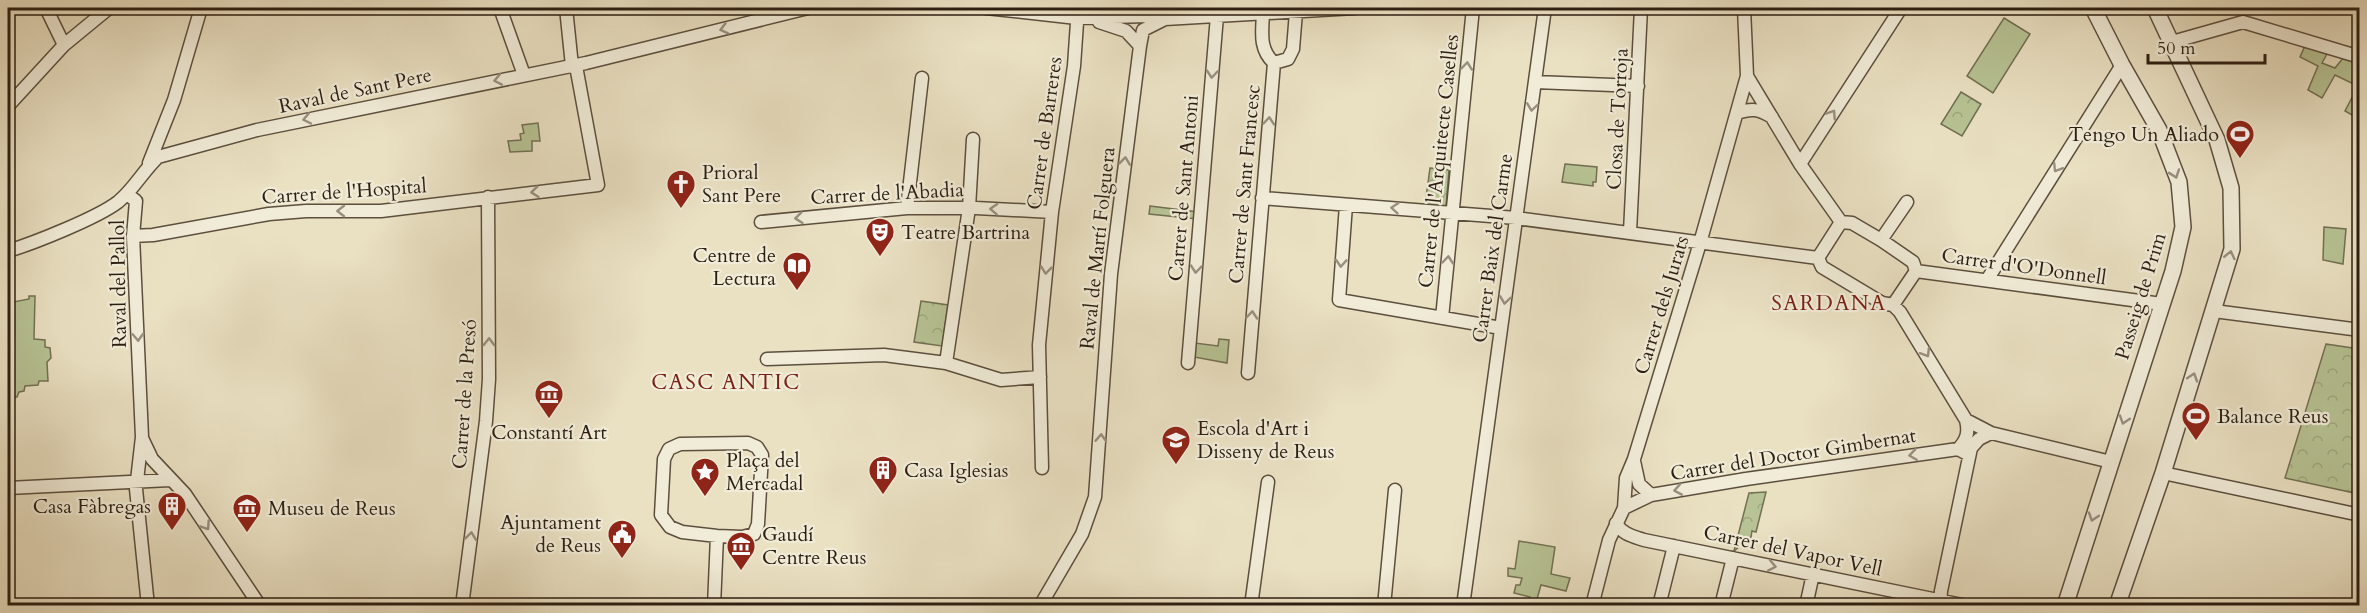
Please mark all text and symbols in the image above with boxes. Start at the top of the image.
one-way arrow [719,21,729,34]
scale bar [2148,27,2265,65]
street label: Carrer de l'Arquitecte Caselles [1412,33,1465,289]
text: 50 m [2157,36,2196,61]
street label: Closa de Torroja [1600,47,1635,191]
street label: Carrer de Barreres [1020,55,1069,211]
street label: Raval de Sant Pere [276,61,434,120]
one-way arrow [1460,61,1473,71]
one-way arrow [1206,70,1219,79]
one-way arrow [493,73,503,86]
street label: Carrer de Sant Francesc [1222,83,1267,285]
street label: Carrer de Sant Antoni [1162,93,1205,282]
one-way arrow [1526,103,1538,112]
one-way arrow [1825,110,1836,121]
one-way arrow [302,112,312,125]
one-way arrow [1262,116,1275,125]
sports icon: Tengo Un Aliado [2224,118,2256,160]
place label: Tengo Un Aliado [2068,121,2219,148]
street label: Raval de Martí Folguera [1073,145,1122,351]
street label: Carrer Baix del Carme [1466,152,1519,344]
one-way arrow [1118,156,1131,165]
place label: Prioral Sant Pere [702,159,781,209]
one-way arrow [2053,162,2065,172]
church icon: Prioral Sant Pere [665,168,697,210]
one-way arrow [2168,168,2181,179]
street label: Carrer de l'Hospital [261,172,428,211]
street label: Carrer de l'Abadia [810,176,965,211]
one-way arrow [531,185,540,198]
one-way arrow [1391,202,1400,215]
one-way arrow [989,203,998,216]
one-way arrow [337,205,346,217]
one-way arrow [795,211,804,224]
theatre icon: Teatre Bartrina [864,216,896,258]
place label: Teatre Bartrina [901,219,1031,246]
street label: Raval del Pallol [104,220,133,348]
street label: Passeig de Prim [2108,229,2173,363]
street label: Carrer dels Jurats [1628,232,1695,378]
place label: Centre de Lectura [692,242,776,292]
street label: Carrer d'O'Donnell [1940,242,2108,291]
library icon: Centre de Lectura [781,250,813,292]
one-way arrow [2222,250,2235,260]
one-way arrow [1441,256,1454,265]
one-way arrow [1335,258,1348,267]
one-way arrow [1190,264,1203,273]
one-way arrow [1041,266,1053,275]
district label: SARDANA [1771,289,1887,318]
one-way arrow [1499,296,1511,305]
one-way arrow [1245,310,1258,319]
street label: Carrer de la Presó [446,318,483,470]
one-way arrow [131,332,144,341]
one-way arrow [483,337,495,346]
one-way arrow [1918,347,1930,357]
district label: CASC ANTIC [651,368,801,397]
one-way arrow [2186,372,2199,383]
museum icon: Constantí Art [533,378,565,420]
sports icon: Balance Reus [2180,400,2212,442]
place label: Balance Reus [2217,403,2329,430]
one-way arrow [2119,414,2131,425]
place label: Escola d'Art i Disseny de Reus [1197,415,1334,465]
place label: Constantí Art [491,419,607,446]
street label: Carrer del Doctor Gimbernat [1668,422,1918,487]
school or university icon: Escola d'Art i Disseny de Reus [1160,424,1192,466]
one-way arrow [1094,434,1107,443]
place label: Plaça del Mercadal [726,447,803,497]
one-way arrow [1908,449,1917,461]
building icon: Casa Iglesias [867,454,899,496]
place icon: Plaça del Mercadal [689,456,721,498]
place label: Casa Iglesias [904,457,1009,484]
one-way arrow [1674,484,1683,496]
building icon: Casa Fàbregas [156,490,188,532]
museum icon: Museu de Reus [231,492,263,534]
place label: Casa Fàbregas [33,493,151,520]
place label: Museu de Reus [268,495,396,522]
place label: Ajuntament de Reus [500,509,602,559]
one-way arrow [2088,511,2100,522]
public building icon: Ajuntament de Reus [606,518,638,560]
street label: Carrer del Vapor Vell [1701,518,1885,583]
one-way arrow [199,519,210,530]
place label: Gaudí Centre Reus [762,521,866,571]
museum icon: Gaudí Centre Reus [725,530,757,572]
one-way arrow [464,531,477,541]
one-way arrow [1767,559,1777,572]

